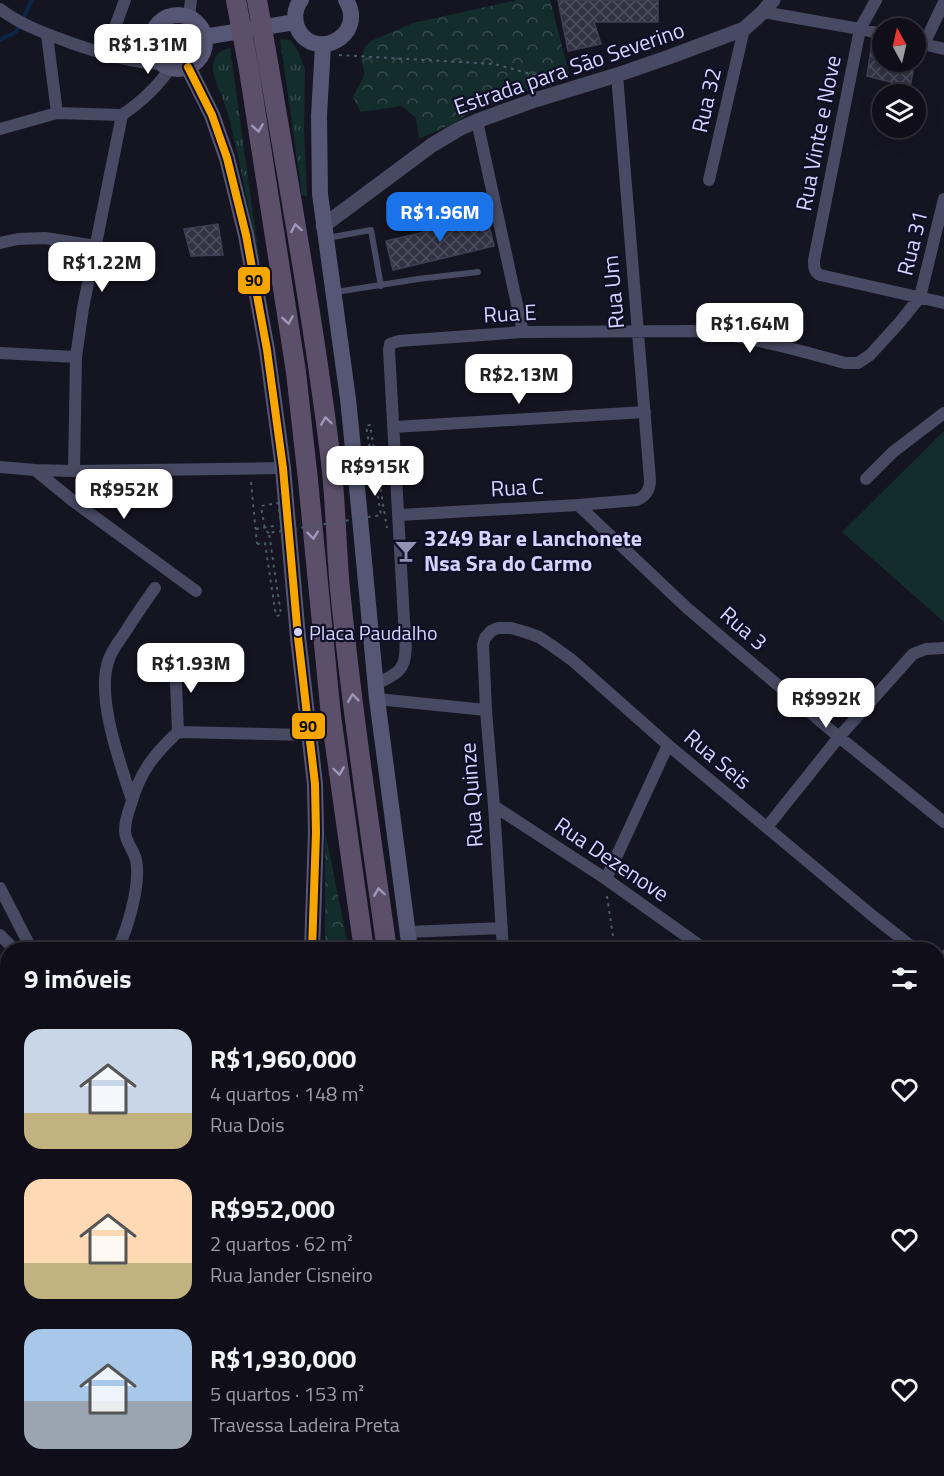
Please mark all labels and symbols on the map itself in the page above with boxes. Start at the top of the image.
street label: Estrada para São Severino [449,13,689,123]
north arrow [872,18,926,72]
pin: R$1.31M [93,24,203,75]
street label: Rua Vinte e Nove [786,52,850,214]
street label: Rua 32 [682,64,730,136]
one-way arrow [251,122,264,132]
pin: R$1.96M [385,192,495,243]
street label: Rua 31 [888,207,936,279]
one-way arrow [290,223,303,233]
pin: R$1.22M [47,242,157,293]
street label: Rua Um [593,254,633,330]
line badge: 90 [237,266,271,295]
text: 90 [245,268,263,292]
street label: Rua E [483,295,537,331]
pin: R$1.64M [695,303,805,354]
one-way arrow [282,316,294,325]
pin: R$2.13M [464,354,574,405]
one-way arrow [320,416,333,425]
pin: R$915K [326,446,424,497]
pin: R$952K [75,469,173,520]
street label: Rua C [490,469,544,505]
place label: 3249 Bar e Lanchonete Nsa Sra do Carmo [424,521,642,580]
one-way arrow [306,530,319,540]
bar icon: 3249 Bar e Lanchonete Nsa Sra do Carmo [393,538,419,564]
street label: Rua 3 [713,598,775,658]
place label: Placa Paudalho [309,617,438,648]
marker: Placa Paudalho [292,626,304,638]
pin: R$1.93M [136,643,246,694]
pin: R$992K [777,678,875,729]
one-way arrow [347,694,360,703]
line badge: 90 [291,712,326,740]
text: 90 [299,714,317,738]
street label: Rua Seis [677,721,759,797]
street label: Rua Quinze [450,741,492,849]
one-way arrow [332,766,344,775]
street label: Rua Dezenove [548,808,676,910]
one-way arrow [374,887,386,896]

